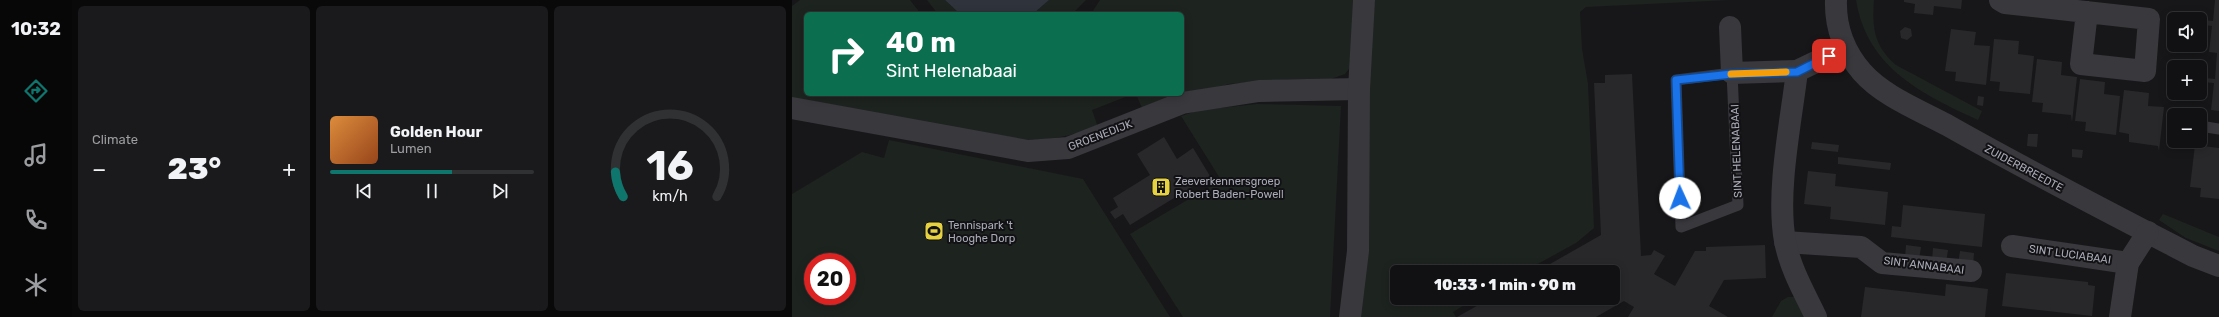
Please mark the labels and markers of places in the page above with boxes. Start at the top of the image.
pin [1812,39,1846,73]
place label: Zeeverkennersgroep Robert Baden-Powell [1175,175,1284,201]
building icon: Zeeverkennersgroep Robert Baden-Powell [1150,176,1172,198]
place label: Tennispark 't Hooghe Dorp [948,219,1015,245]
sports icon: Tennispark 't Hooghe Dorp [923,220,945,242]

